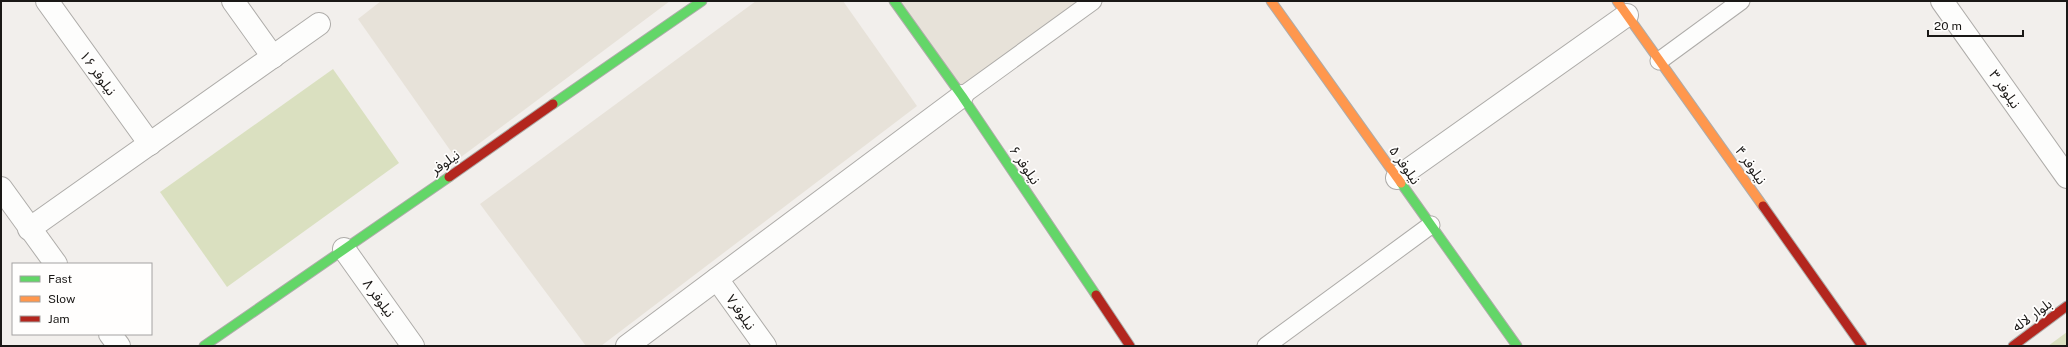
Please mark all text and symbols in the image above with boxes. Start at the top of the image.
scale bar [1928,12,2023,38]
text: 20 m [1934,19,1962,33]
street label: نیلوفر ۱۶ [76,48,120,99]
street label: نیلوفر ۳ [1985,67,2024,112]
street label: نیلوفر ۶ [1006,143,1044,188]
street label: نیلوفر ۵ [1385,143,1424,188]
street label: نیلوفر ۴ [1731,143,1770,188]
street label: نیلوفر [427,146,463,179]
legend [12,263,152,335]
text: Fast [48,272,73,286]
street label: نیلوفر ۸ [359,276,398,321]
street label: نیلوفر۷ [722,291,759,334]
text: Slow [48,292,76,306]
street label: بلوار لاله [2009,295,2056,336]
text: Jam [48,312,70,326]

